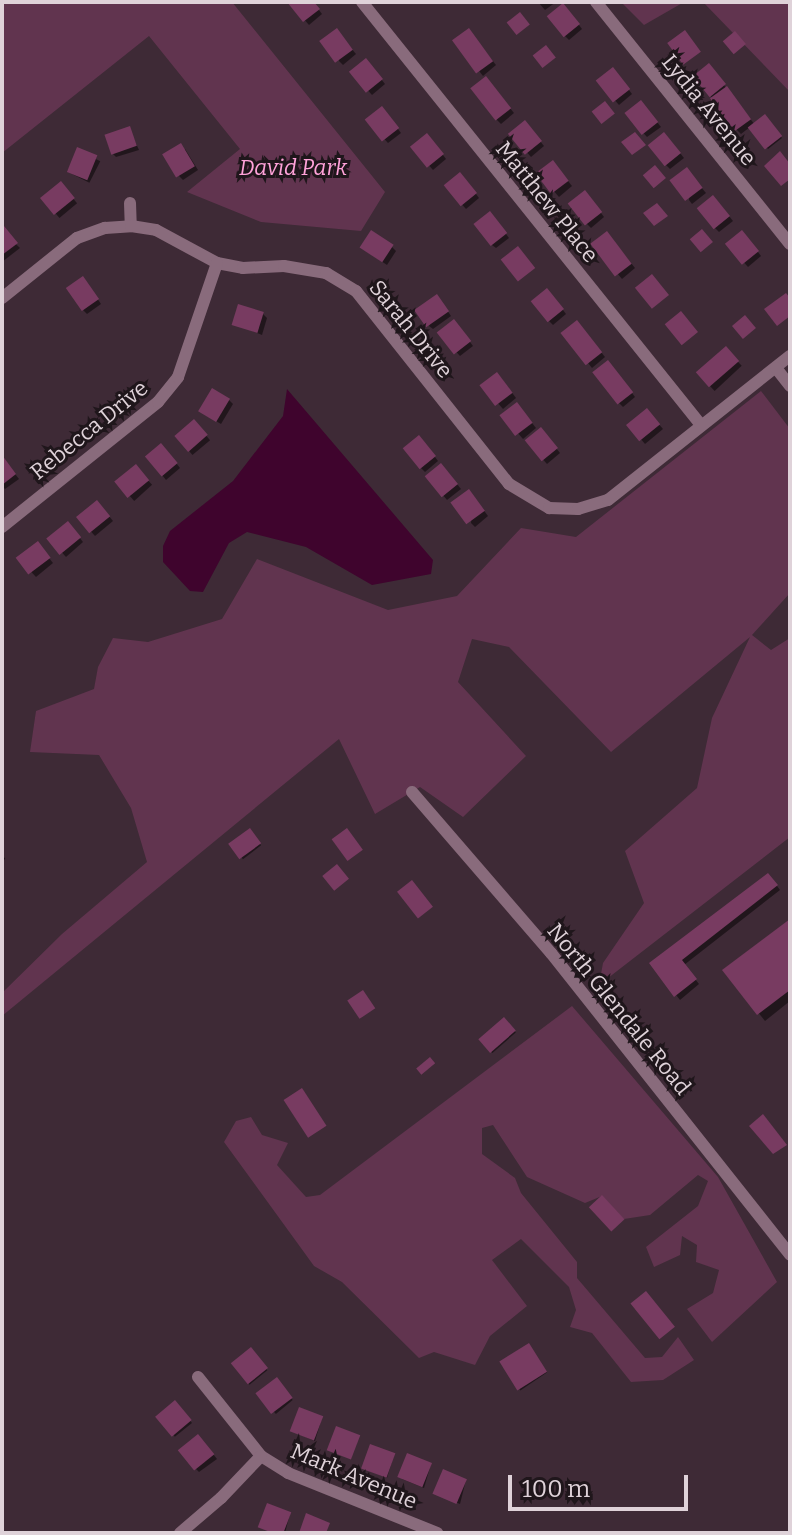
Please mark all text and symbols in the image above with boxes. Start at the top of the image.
street label: Lydia Avenue [656,49,762,171]
street label: Matthew Place [490,136,604,268]
park label: David Park [239,155,347,181]
street label: Sarah Drive [364,275,458,383]
street label: Rebecca Drive [25,375,153,485]
street label: North Glendale Road [542,918,696,1100]
street label: Mark Avenue [287,1438,421,1514]
scale bar [512,1459,692,1509]
text: 100 m [522,1475,590,1503]

